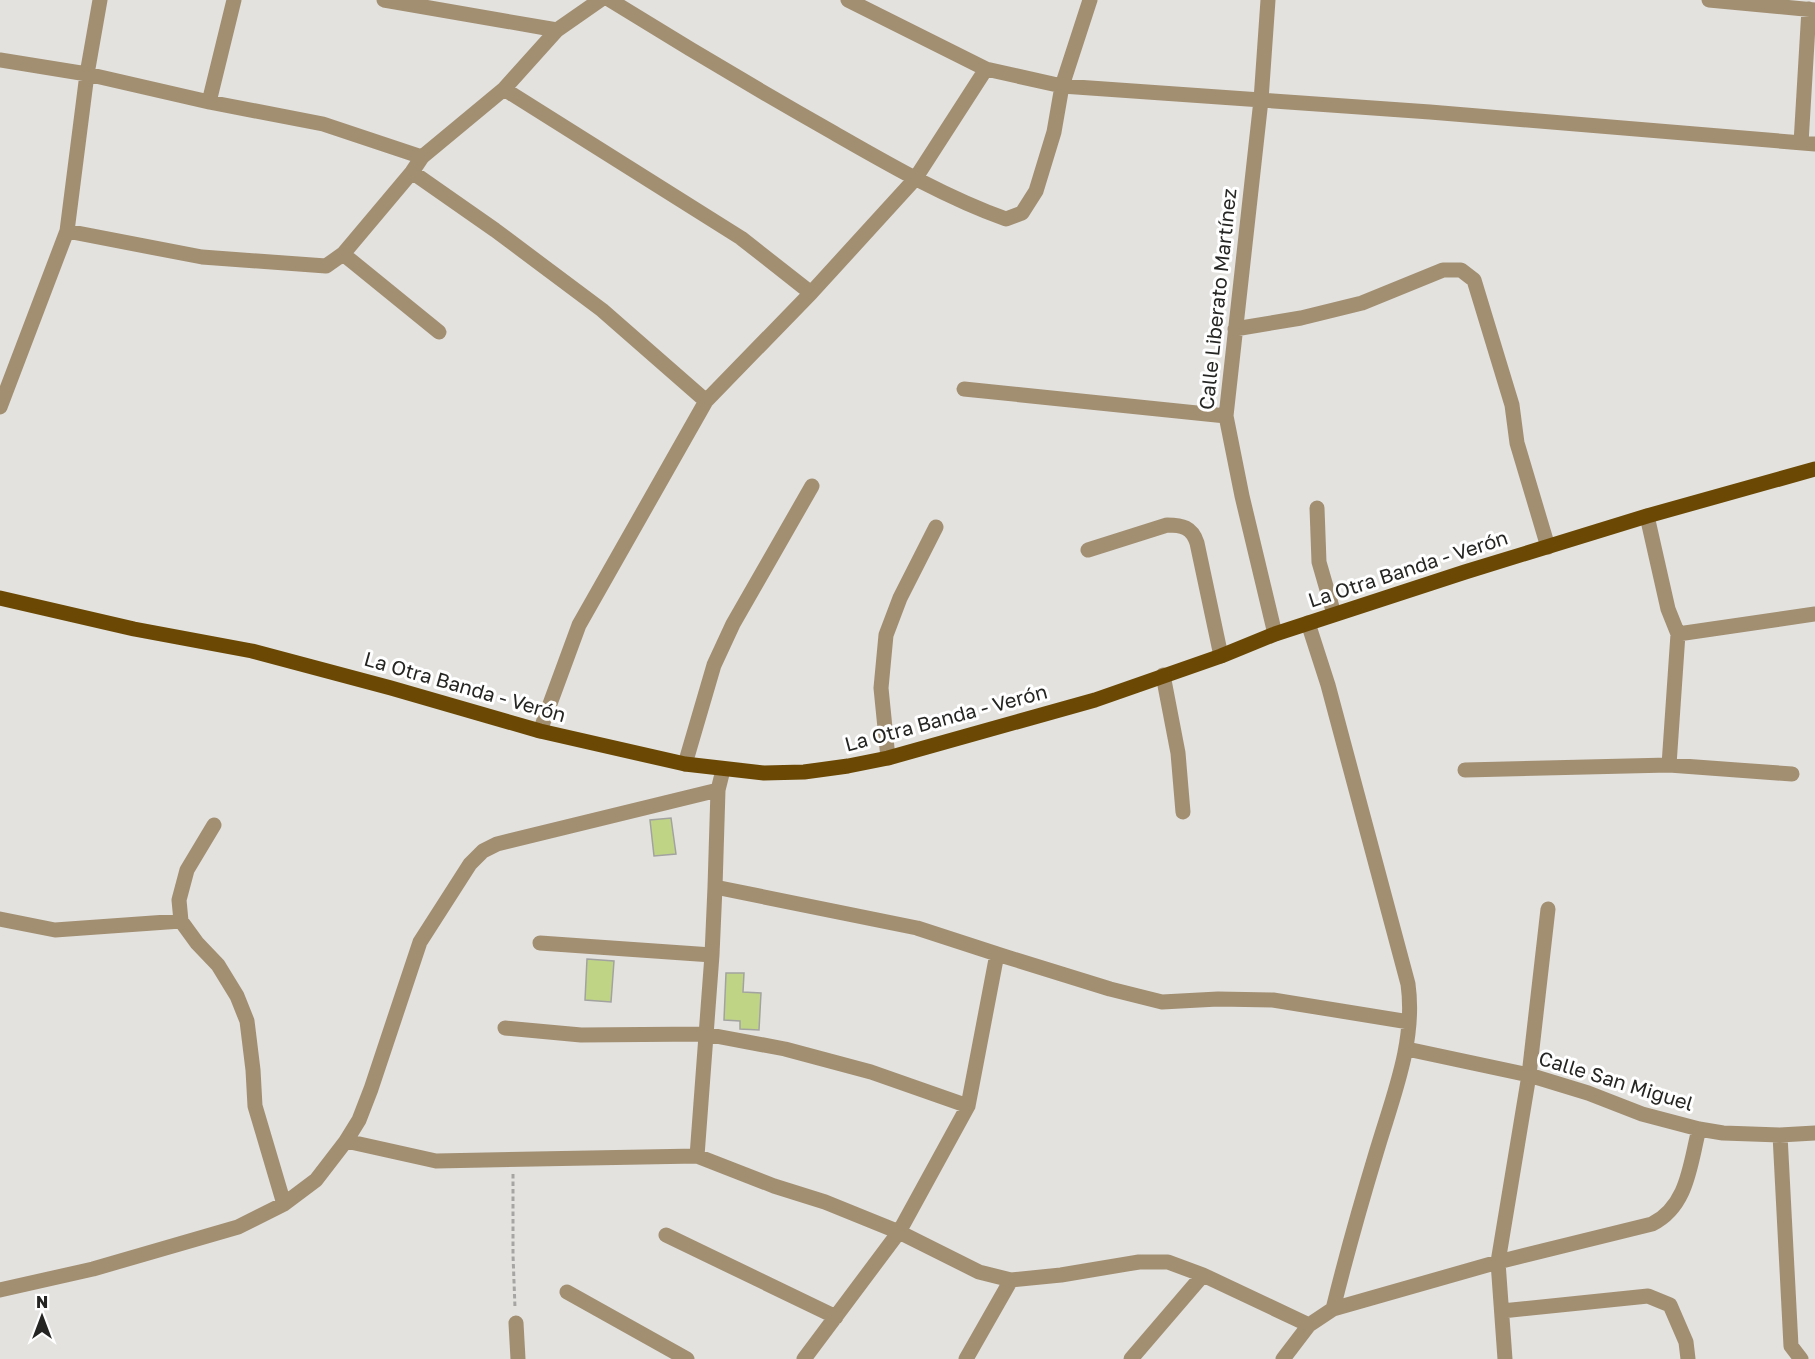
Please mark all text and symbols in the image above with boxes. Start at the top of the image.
street label: Calle Liberato Martínez [1193,187,1241,411]
street label: La Otra Banda - Verón [1305,524,1511,612]
street label: La Otra Banda - Verón [362,646,569,726]
street label: La Otra Banda - Verón [842,678,1050,756]
street label: Calle San Miguel [1536,1045,1697,1115]
north arrow [12,1287,72,1347]
text: N [36,1292,48,1312]

